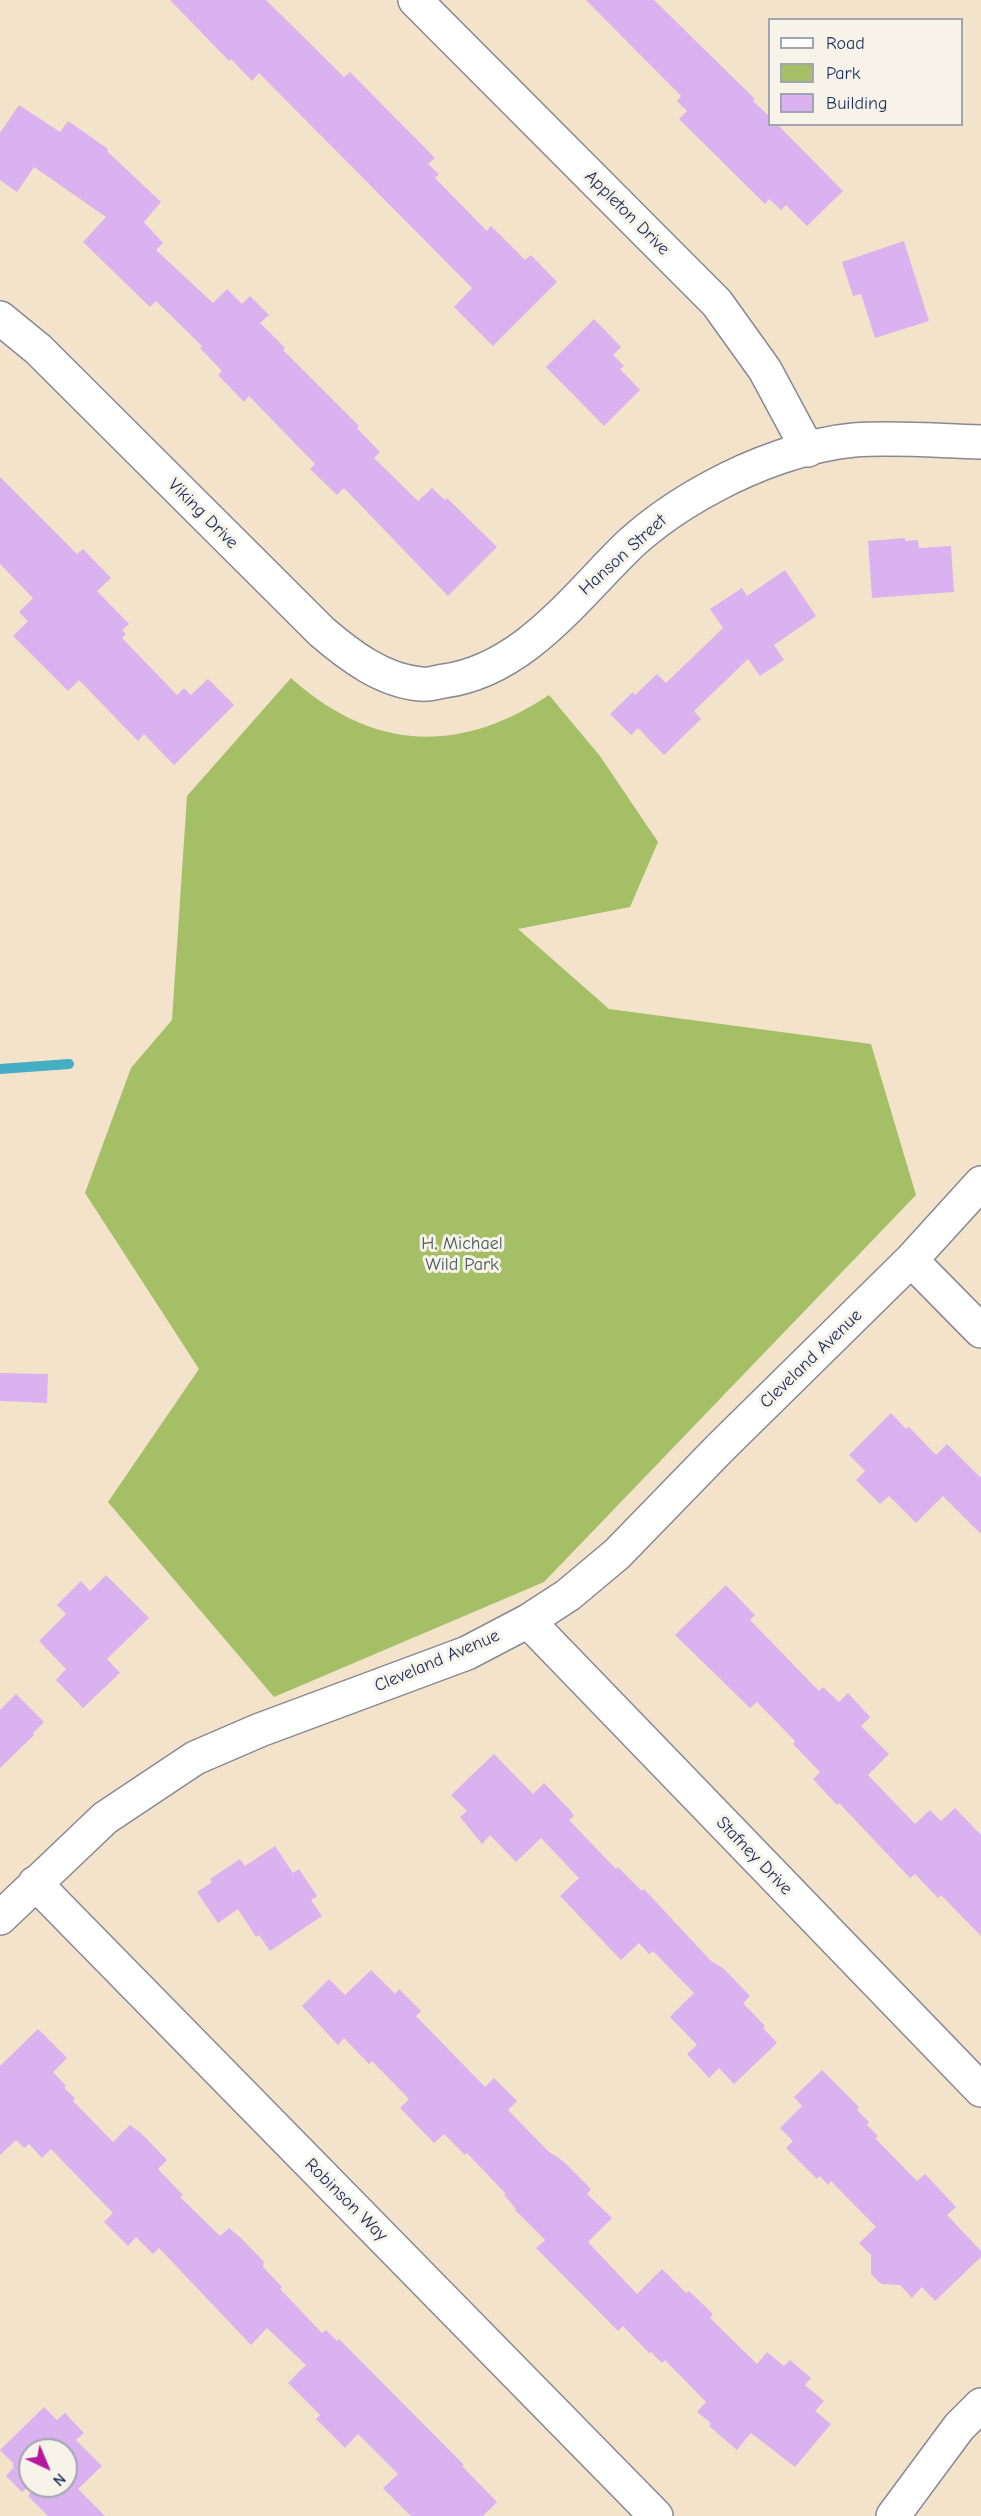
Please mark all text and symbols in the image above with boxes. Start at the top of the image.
legend [768,18,963,126]
text: Road [826,33,865,54]
text: Park [826,63,860,84]
text: Building [826,93,888,114]
street label: Appleton Drive [580,166,674,260]
street label: Viking Drive [163,474,243,554]
street label: Hanson Street [575,510,671,600]
park label: H. Michael Wild Park [421,1233,503,1276]
street label: Cleveland Avenue [755,1305,867,1413]
street label: Cleveland Avenue [371,1625,503,1697]
street label: Stafney Drive [711,1812,797,1900]
street label: Robinson Way [300,2154,392,2246]
north arrow [18,2438,78,2498]
text: N [49,2469,69,2490]

